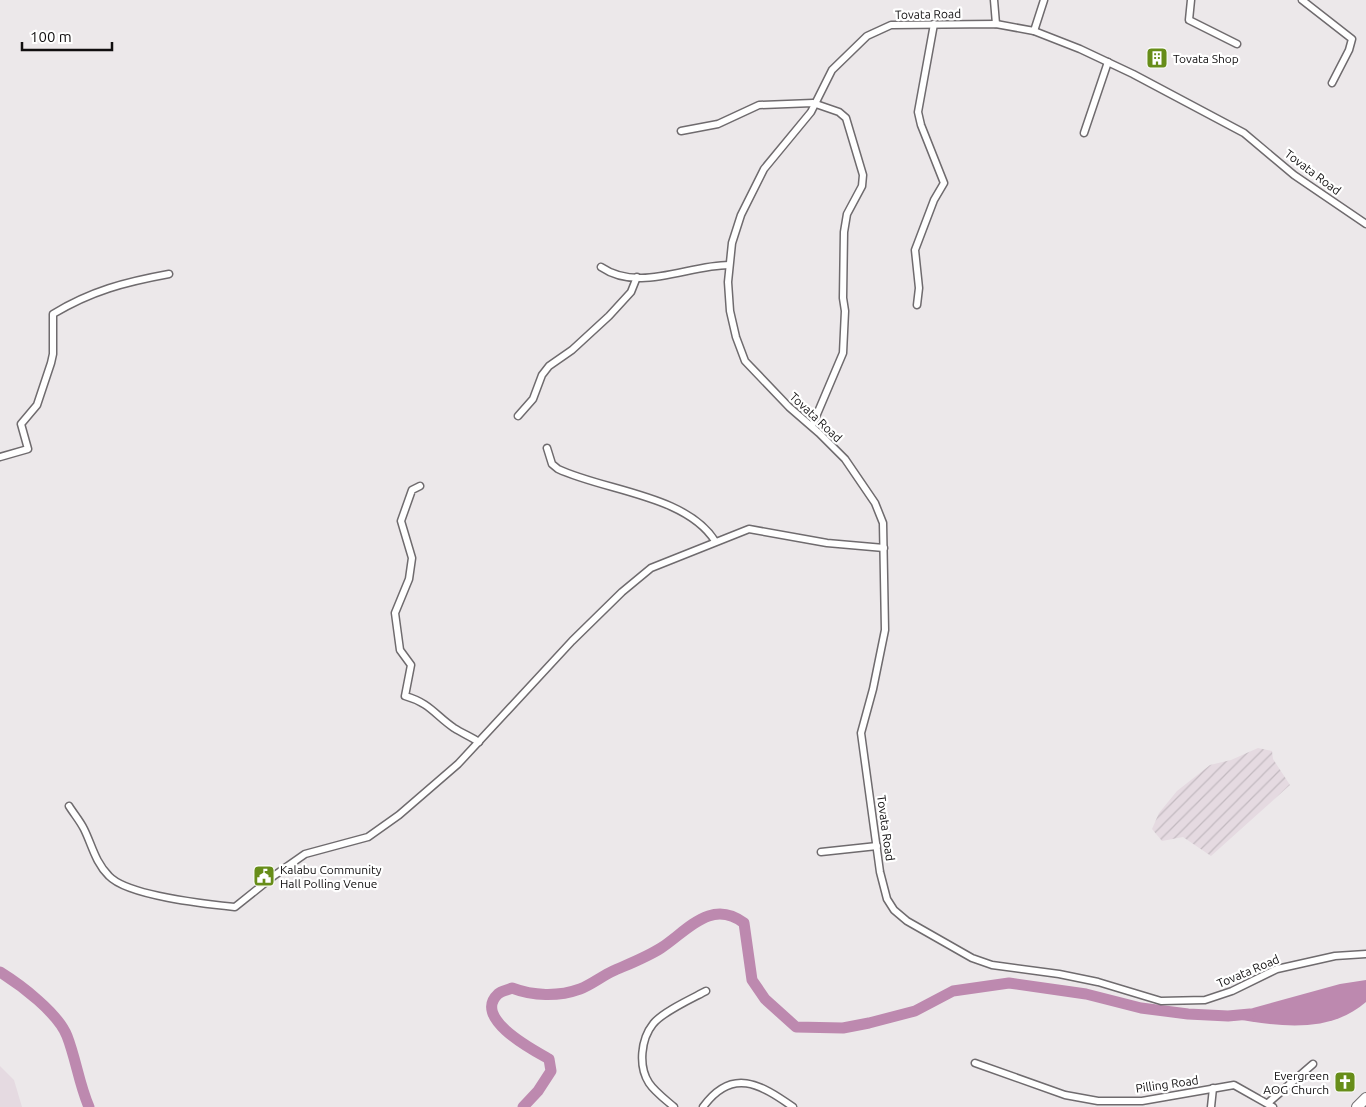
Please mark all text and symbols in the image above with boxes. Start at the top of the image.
street label: Tovata Road [895,7,961,21]
scale bar [22,20,112,52]
text: 100 m [30,28,72,45]
building icon: Tovata Shop [1145,46,1169,70]
place label: Tovata Shop [1173,52,1239,65]
street label: Tovata Road [1283,147,1343,197]
street label: Tovata Road [787,390,845,444]
street label: Tovata Road [875,794,897,862]
place label: Kalabu Community Hall Polling Venue [280,863,382,890]
public building icon: Kalabu Community Hall Polling Venue [252,864,276,888]
street label: Tovata Road [1215,952,1281,990]
place label: Evergreen AOG Church [1263,1069,1329,1096]
church icon: Evergreen AOG Church [1333,1070,1357,1094]
street label: Pilling Road [1135,1073,1199,1095]

